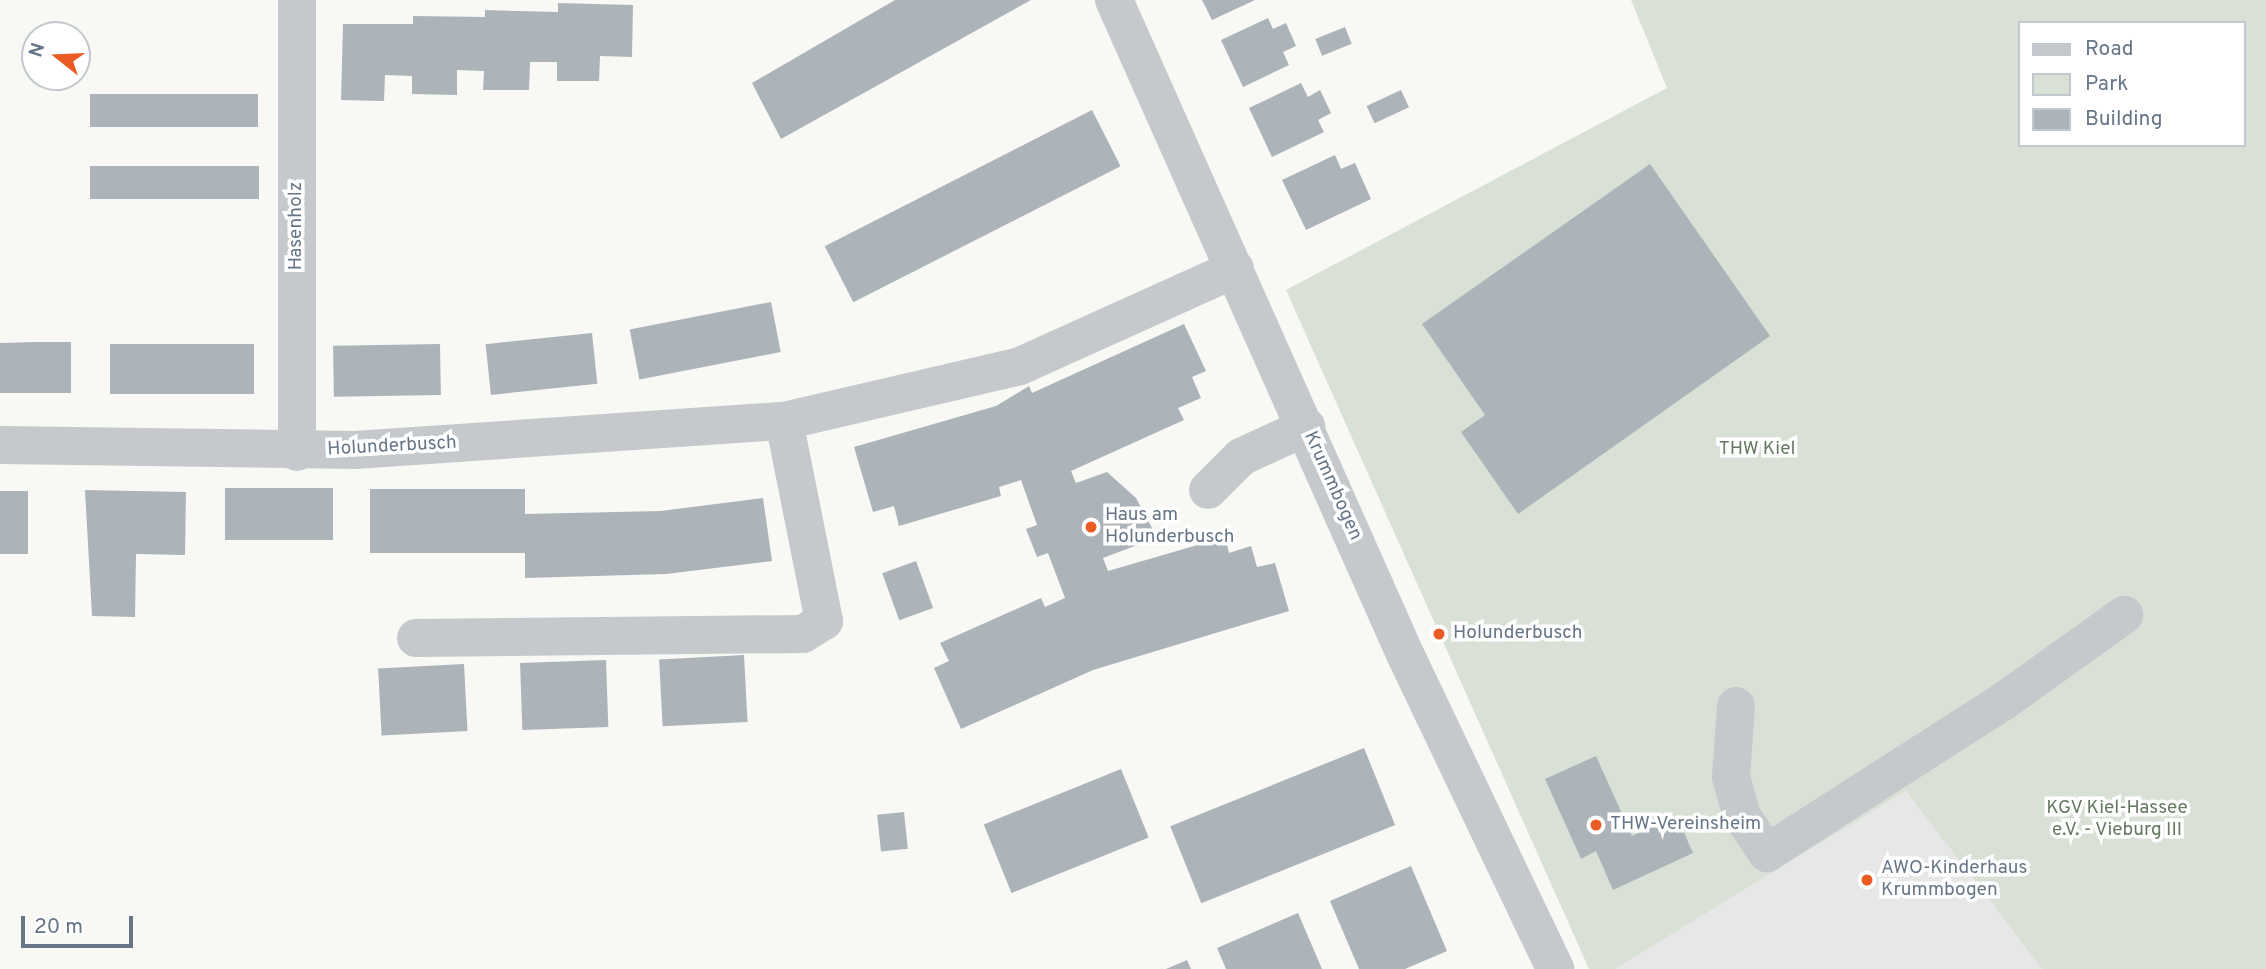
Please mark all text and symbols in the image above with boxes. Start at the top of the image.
north arrow [21,21,91,91]
legend [2018,21,2245,147]
text: Road [2085,36,2134,63]
text: N [24,40,51,60]
text: Park [2085,71,2128,98]
text: Building [2085,106,2163,133]
street label: Hasenholz [286,182,308,270]
street label: Krummbogen [1298,428,1366,544]
street label: Holunderbusch [327,432,457,462]
park label: THW Kiel [1718,439,1796,461]
place label: Haus am Holunderbusch [1105,505,1234,549]
marker: Haus am Holunderbusch [1083,519,1099,535]
place label: Holunderbusch [1453,623,1582,645]
marker: Holunderbusch [1431,626,1447,642]
park label: KGV Kiel-Hassee e.V. - Vieburg III [2046,798,2188,842]
place label: THW-Vereinsheim [1610,814,1761,836]
marker: THW-Vereinsheim [1588,817,1604,833]
place label: AWO-Kinderhaus Krummbogen [1881,858,2027,902]
marker: AWO-Kinderhaus Krummbogen [1859,872,1875,888]
scale bar [24,902,136,946]
text: 20 m [34,914,83,941]

